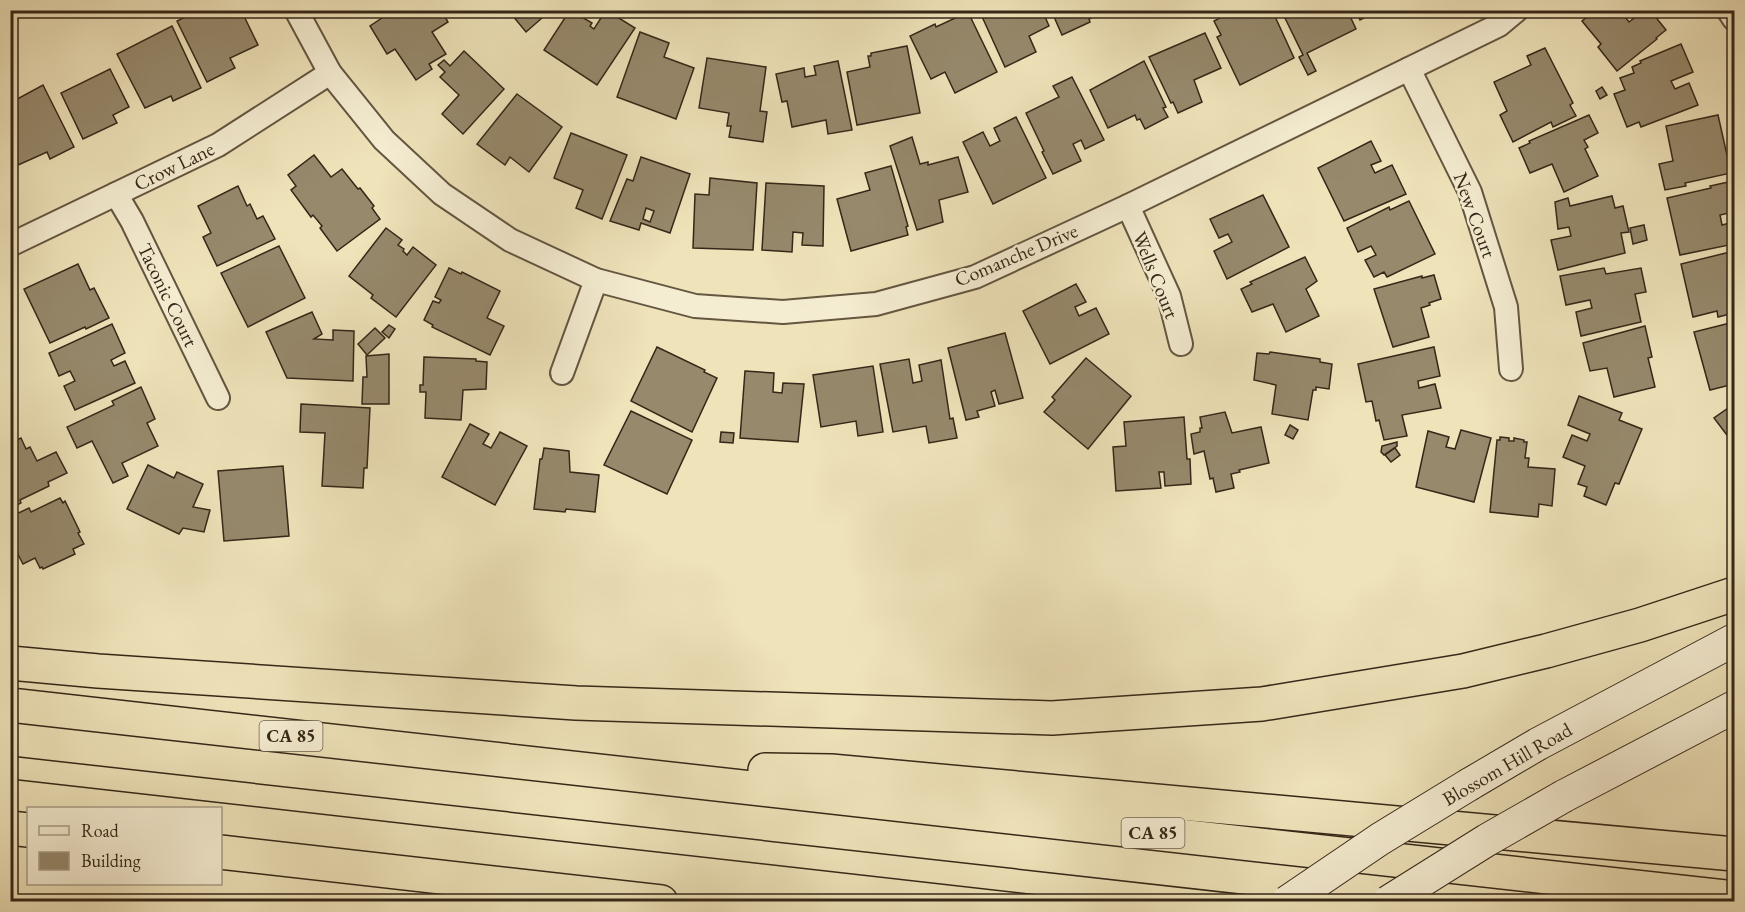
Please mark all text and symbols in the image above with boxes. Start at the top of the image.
street label: Crow Lane [130,135,219,197]
street label: New Court [1448,169,1503,262]
street label: Comanche Drive [951,217,1082,293]
street label: Wells Court [1127,228,1186,323]
street label: Taconic Court [132,239,205,352]
street label: Blossom Hill Road [1438,716,1577,812]
road number: CA 85 [260,721,322,751]
legend [27,807,222,885]
road number: CA 85 [1122,818,1184,848]
text: Road [81,819,120,842]
text: Building [81,849,141,872]

